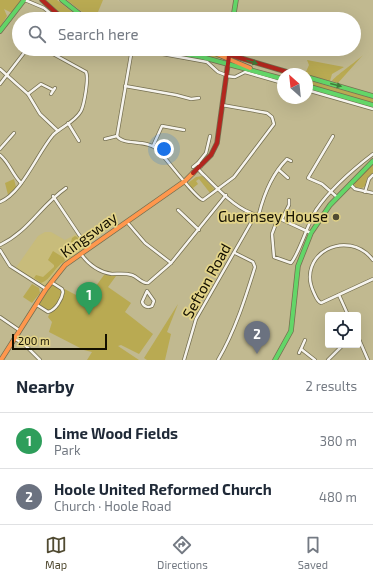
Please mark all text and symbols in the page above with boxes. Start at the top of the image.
search box [12,12,361,56]
icon: search [26,23,48,45]
text: Search here [58,25,139,43]
one-way arrow [246,59,258,65]
north arrow [277,68,313,104]
one-way arrow [330,82,342,88]
your location [154,139,174,159]
place label: Guernsey House [218,207,328,225]
street label: Kingsway [57,208,120,261]
marker: Guernsey House [331,212,341,222]
street label: Sefton Road [178,240,234,321]
pin: 1 [76,282,102,315]
map controls [325,312,361,348]
button: locate [325,312,361,348]
pin: 2 [244,321,270,354]
scale bar [12,332,107,351]
text: 200 m [18,334,50,347]
text: Nearby [16,376,74,396]
text: 2 results [305,378,357,394]
text: Lime Wood Fields [54,424,178,442]
text: 1 [26,433,32,449]
text: 380 m [320,433,357,449]
text: Park [54,442,81,458]
text: Hoole United Reformed Church [54,480,272,498]
text: 2 [25,489,33,505]
text: 480 m [319,489,357,505]
text: Church · Hoole Road [54,498,171,514]
tab: Map [45,534,67,571]
tab: Directions [157,534,208,571]
tab: Saved [298,534,328,571]

